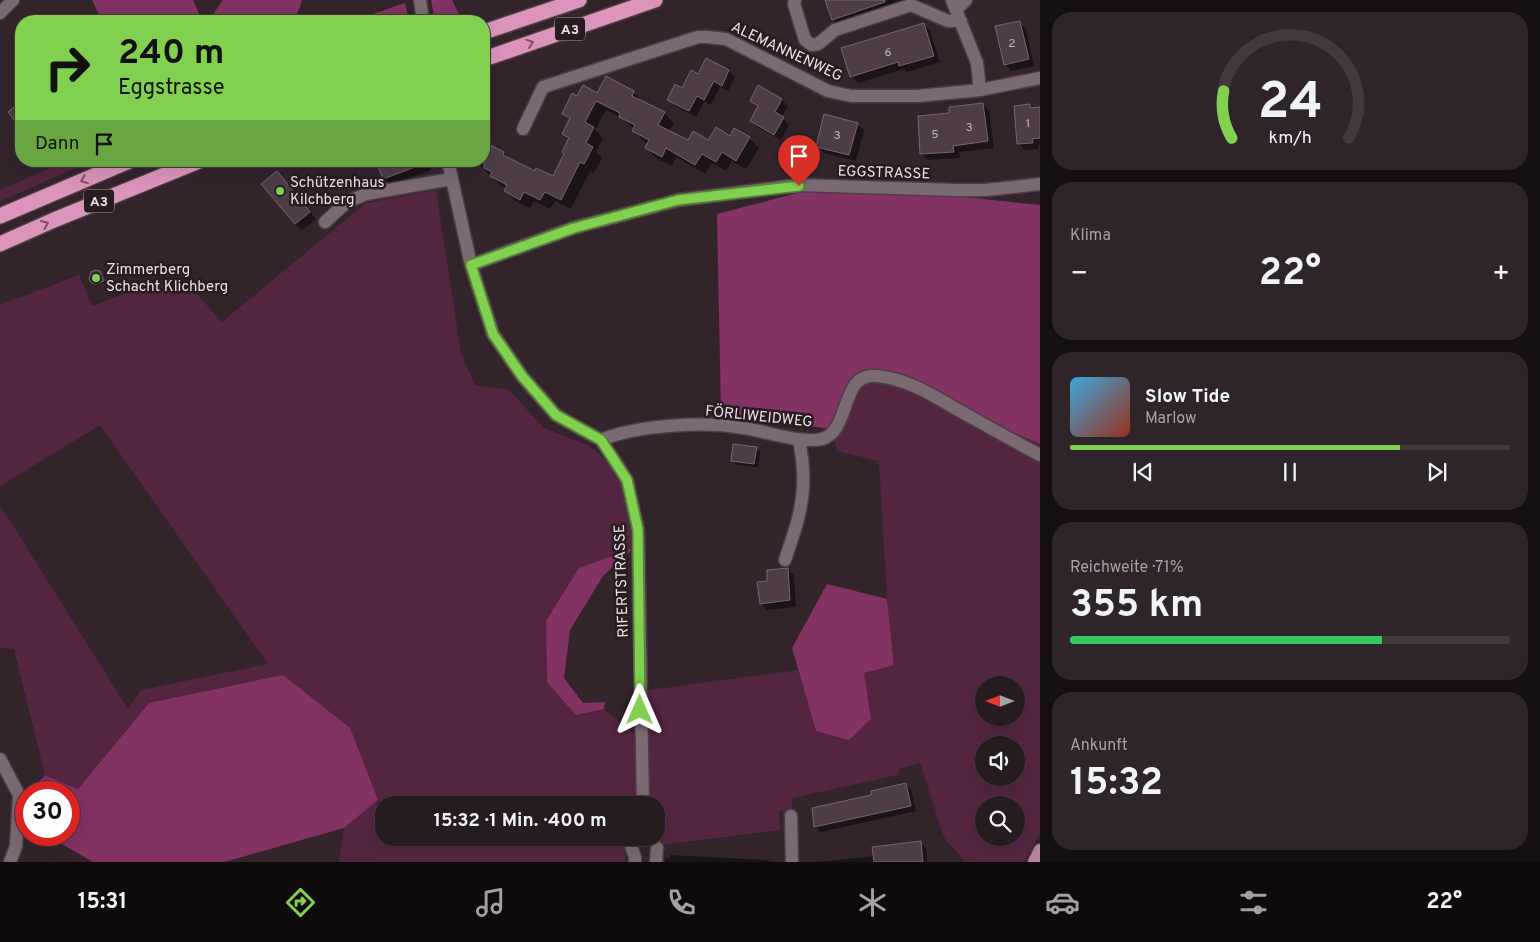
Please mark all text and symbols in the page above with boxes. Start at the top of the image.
road number: A3 [555,18,585,40]
street label: ALEMANNENWEG [728,18,845,86]
text: 240 m [118,32,224,76]
icon: right [35,35,100,100]
house number: 2 [1008,36,1016,52]
one-way arrow [525,39,534,49]
house number: 6 [884,45,892,61]
text: 24 [1257,71,1323,137]
text: Eggstrasse [118,75,225,102]
house number: 1 [1026,116,1030,132]
house number: 3 [965,120,973,136]
house number: 5 [931,127,939,143]
text: km/h [1268,127,1312,150]
house number: 3 [833,128,841,144]
icon: arrive [90,130,118,158]
text: Dann [35,132,80,156]
pin [778,135,820,186]
icon: arrive [785,142,813,170]
street label: EGGSTRASSE [837,162,931,185]
one-way arrow [80,173,89,184]
place label: Schützenhaus Kilchberg [290,174,385,210]
marker: Schützenhaus Kilchberg [274,185,286,197]
road number: A3 [84,190,114,212]
one-way arrow [40,219,49,230]
text: Klima [1070,226,1111,246]
text: 22° [1259,250,1321,299]
text: − [1070,257,1088,293]
text: + [1492,257,1510,293]
place label: Zimmerberg Schacht Klichberg [106,261,228,297]
marker: Zimmerberg Schacht Klichberg [90,272,102,284]
text: Slow Tide [1145,385,1230,409]
street label: FÖRLIWEIDWEG [704,401,814,433]
text: Marlow [1145,409,1197,429]
icon: previous [1129,458,1157,486]
icon: pause [1276,458,1304,486]
icon: next [1423,458,1451,486]
street label: RIFERTSTRASSE [611,524,634,638]
text: Reichweite · 71% [1070,558,1184,578]
text: 355 km [1070,582,1203,631]
north arrow [975,676,1025,726]
map controls [975,676,1025,846]
position arrow [613,683,665,735]
button: sound [975,736,1025,786]
text: Ankunft [1070,736,1128,756]
text: 15:32 [1070,760,1163,809]
speed limit sign: 30 [15,781,80,846]
button: search [975,796,1025,846]
text: 15:32 · 1 Min. · 400 m [433,809,607,833]
icon: directions [283,885,318,920]
icon: music [473,885,508,920]
icon: phone [664,885,699,920]
icon: climate [855,885,890,920]
icon: car [1045,885,1080,920]
icon: filters [1236,885,1271,920]
text: 15:31 [78,889,127,916]
text: 22° [1426,889,1462,916]

